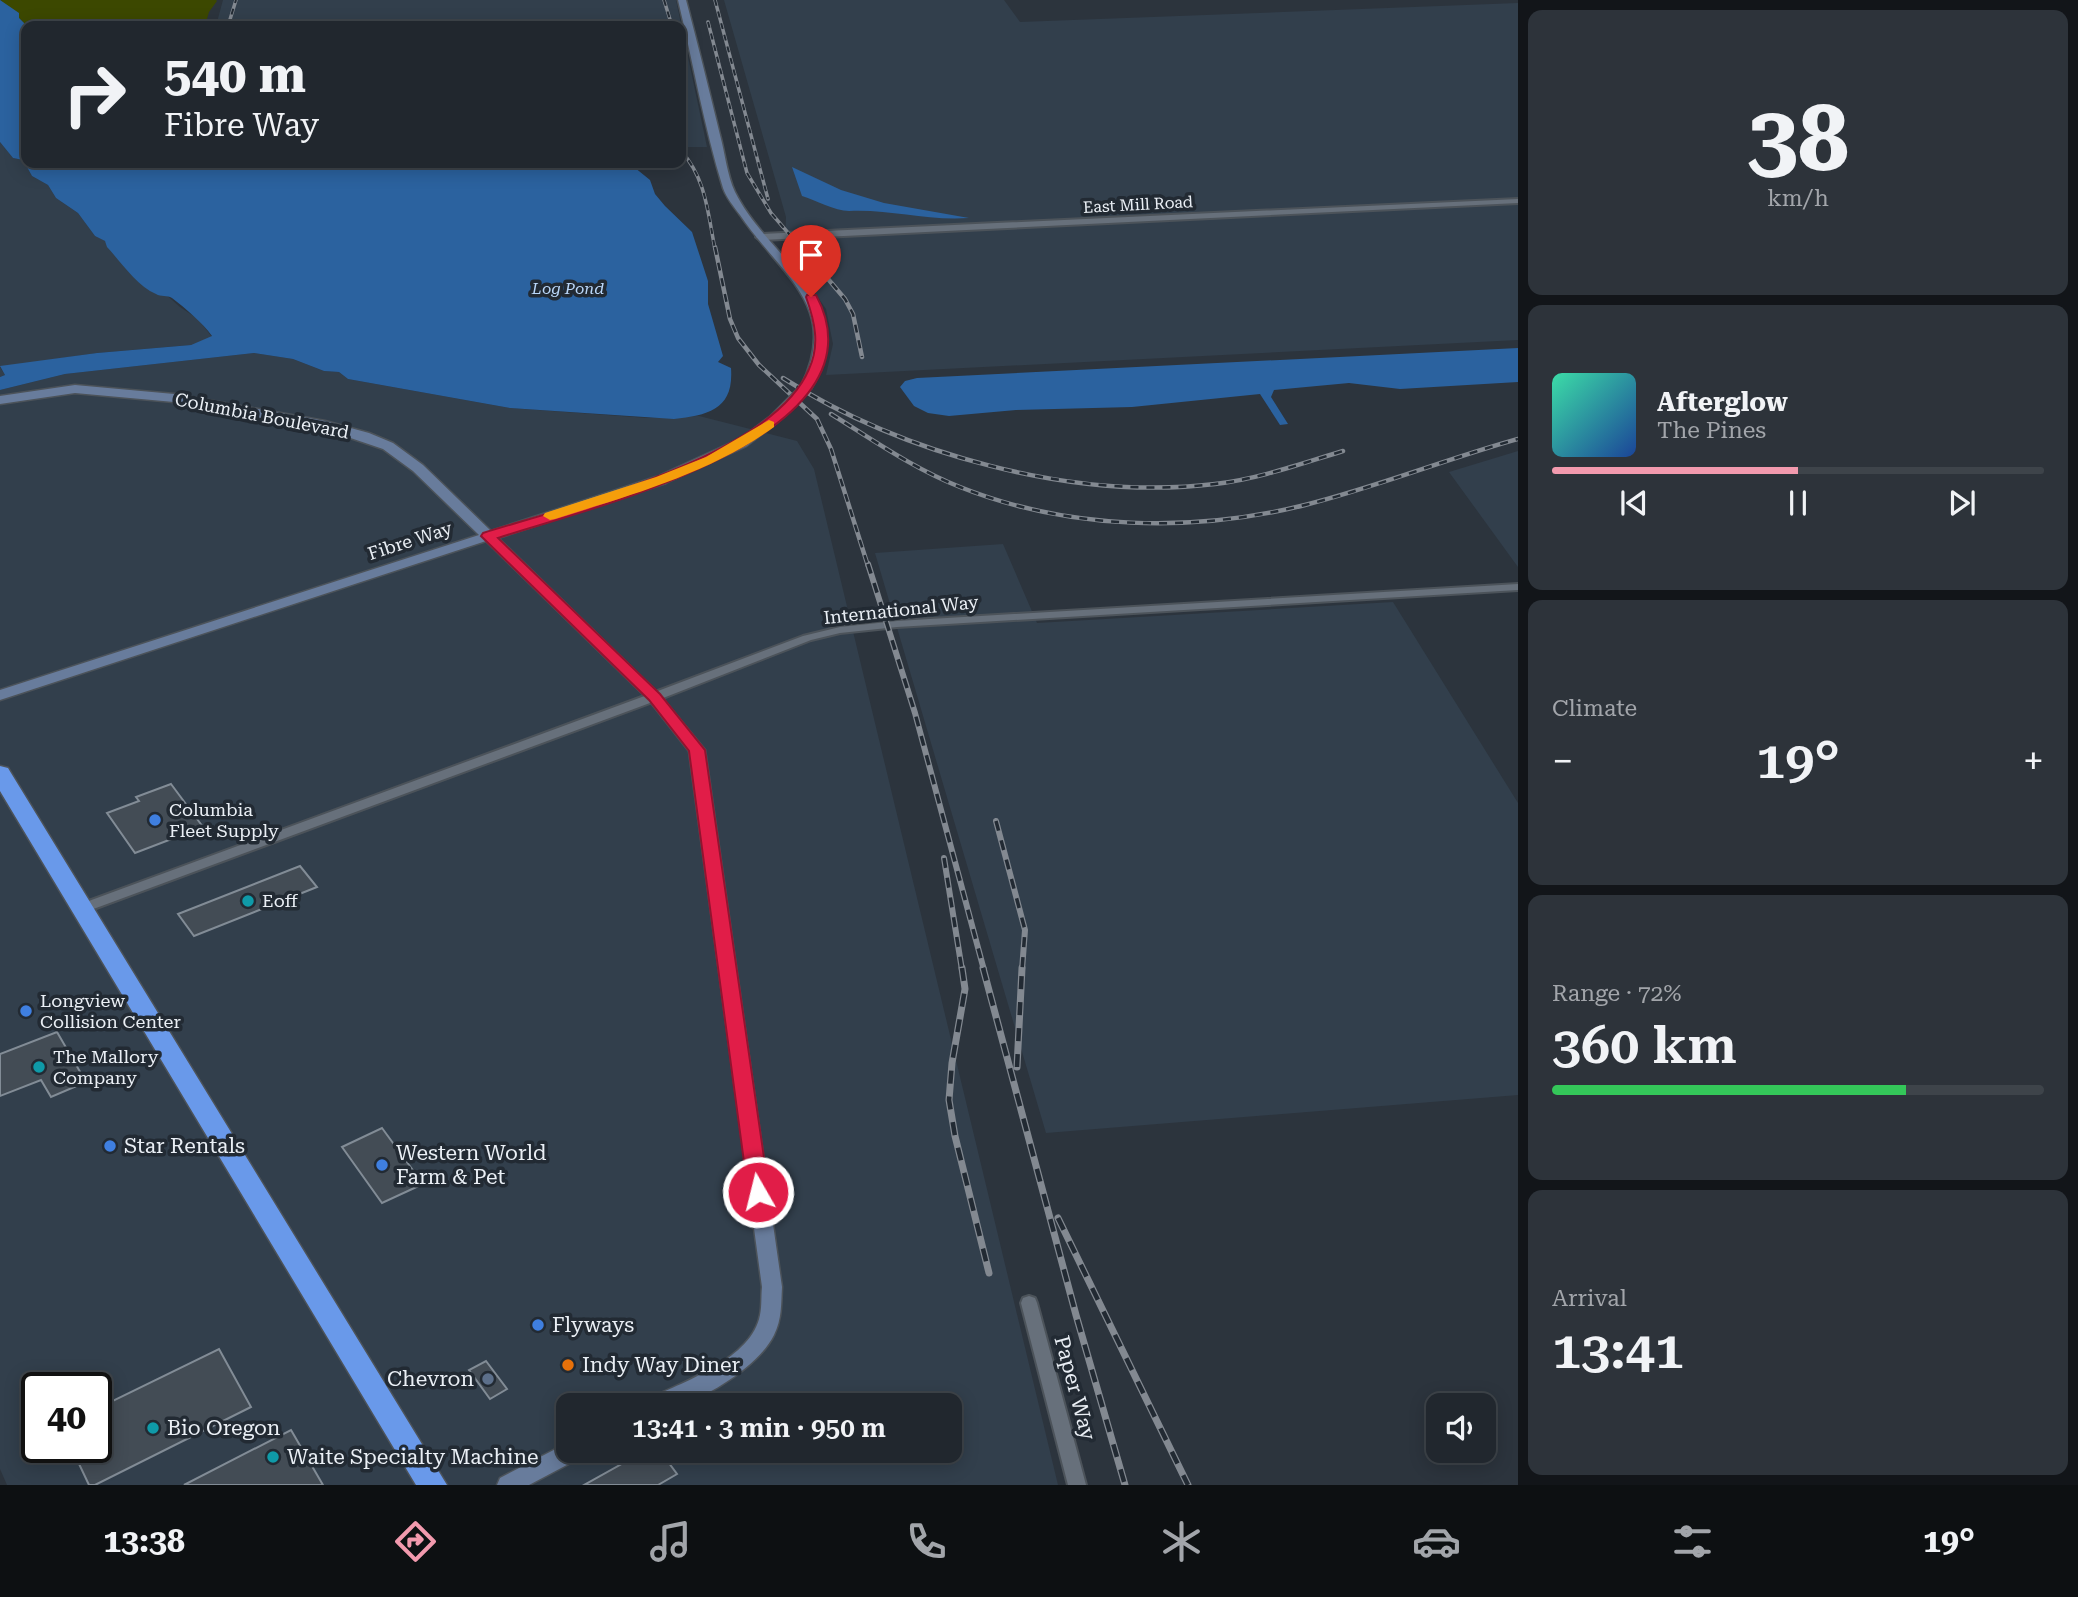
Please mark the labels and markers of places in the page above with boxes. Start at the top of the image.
pin [781,225,841,297]
place label: Columbia Fleet Supply [169,799,279,841]
marker: Columbia Fleet Supply [147,812,163,828]
place label: Eoff [262,890,298,911]
marker: Eoff [240,893,256,909]
place label: Longview Collision Center [40,990,181,1032]
marker: Longview Collision Center [18,1003,34,1019]
place label: The Mallory Company [53,1046,159,1088]
marker: The Mallory Company [31,1059,47,1075]
place label: Star Rentals [124,1134,245,1158]
marker: Star Rentals [102,1138,118,1154]
place label: Western World Farm & Pet [396,1141,547,1189]
marker: Western World Farm & Pet [374,1157,390,1173]
place label: Flyways [552,1313,634,1337]
marker: Flyways [530,1317,546,1333]
place label: Indy Way Diner [582,1353,741,1377]
marker: Indy Way Diner [560,1357,576,1373]
place label: Chevron [387,1367,474,1391]
marker: Chevron [480,1371,496,1387]
place label: Bio Oregon [167,1416,281,1440]
marker: Bio Oregon [145,1420,161,1436]
place label: Waite Specialty Machine [287,1445,539,1469]
marker: Waite Specialty Machine [265,1449,281,1465]

